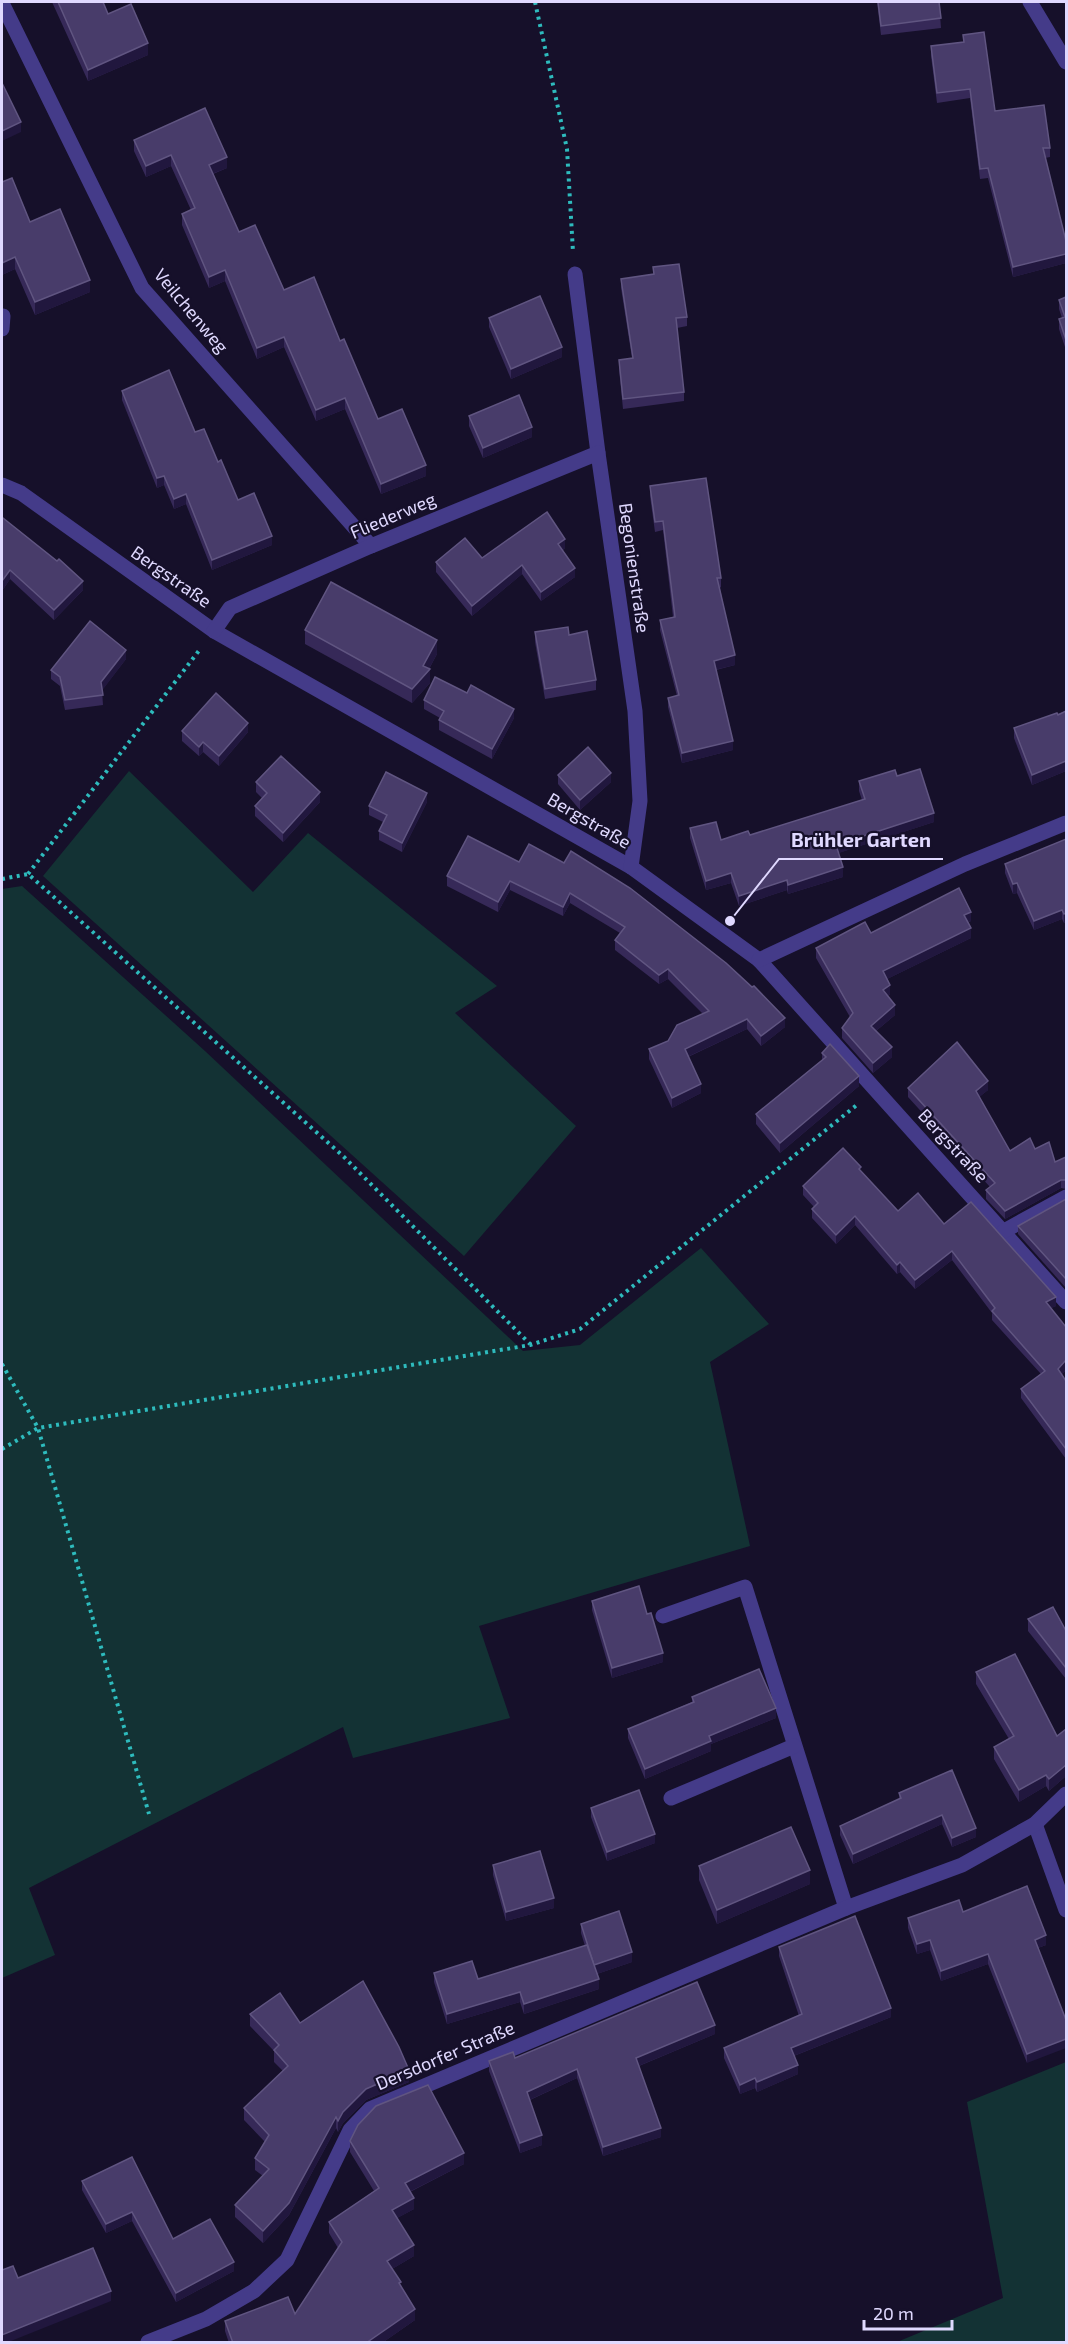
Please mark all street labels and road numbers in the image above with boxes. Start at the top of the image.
street label: Veilchenweg [150,264,234,357]
street label: Fliederweg [346,487,439,543]
street label: Begonienstraße [615,501,655,634]
street label: Bergstraße [127,541,216,612]
street label: Bergstraße [544,787,635,853]
street label: Bergstraße [914,1104,993,1187]
street label: Dersdorfer Straße [372,2016,517,2094]

